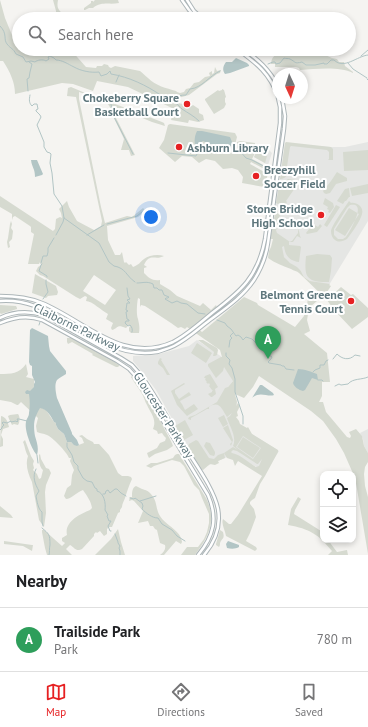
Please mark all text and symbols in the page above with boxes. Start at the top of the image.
search box [12,12,356,56]
icon: search [26,23,48,45]
text: Search here [58,25,134,44]
north arrow [272,68,308,104]
place label: Chokeberry Square Basketball Court [83,90,180,119]
marker: Chokeberry Square Basketball Court [182,99,192,109]
place label: Ashburn Library [187,140,269,155]
marker: Ashburn Library [174,142,184,152]
place label: Breezyhill Soccer Field [264,162,326,191]
marker: Breezyhill Soccer Field [251,171,261,181]
place label: Stone Bridge High School [247,201,313,230]
your location [141,207,161,227]
marker: Stone Bridge High School [316,210,326,220]
place label: Belmont Greene Tennis Court [260,287,344,316]
marker: Belmont Greene Tennis Court [346,296,356,306]
street label: Claiborne Parkway [31,299,123,355]
pin: A [255,326,281,359]
street label: Gloucester Parkway [131,369,198,461]
map controls [320,471,356,543]
button: locate [320,471,356,507]
button: layers [320,507,356,543]
text: Nearby [16,570,67,592]
text: Trailside Park [54,622,140,641]
text: A [25,631,33,648]
text: 780 m [317,631,352,648]
text: Park [54,641,78,658]
tab: Map [45,681,67,719]
tab: Directions [157,681,205,719]
tab: Saved [295,681,323,719]

